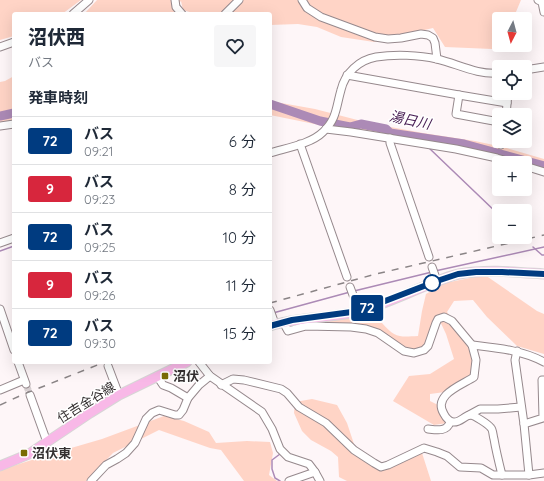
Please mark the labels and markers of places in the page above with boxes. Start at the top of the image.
unlabelled marker [423,274,441,292]
place label: 沼伏 [173,368,199,384]
marker: 沼伏 [160,371,170,381]
place label: 沼伏東 [32,445,71,461]
marker: 沼伏東 [19,448,29,458]

